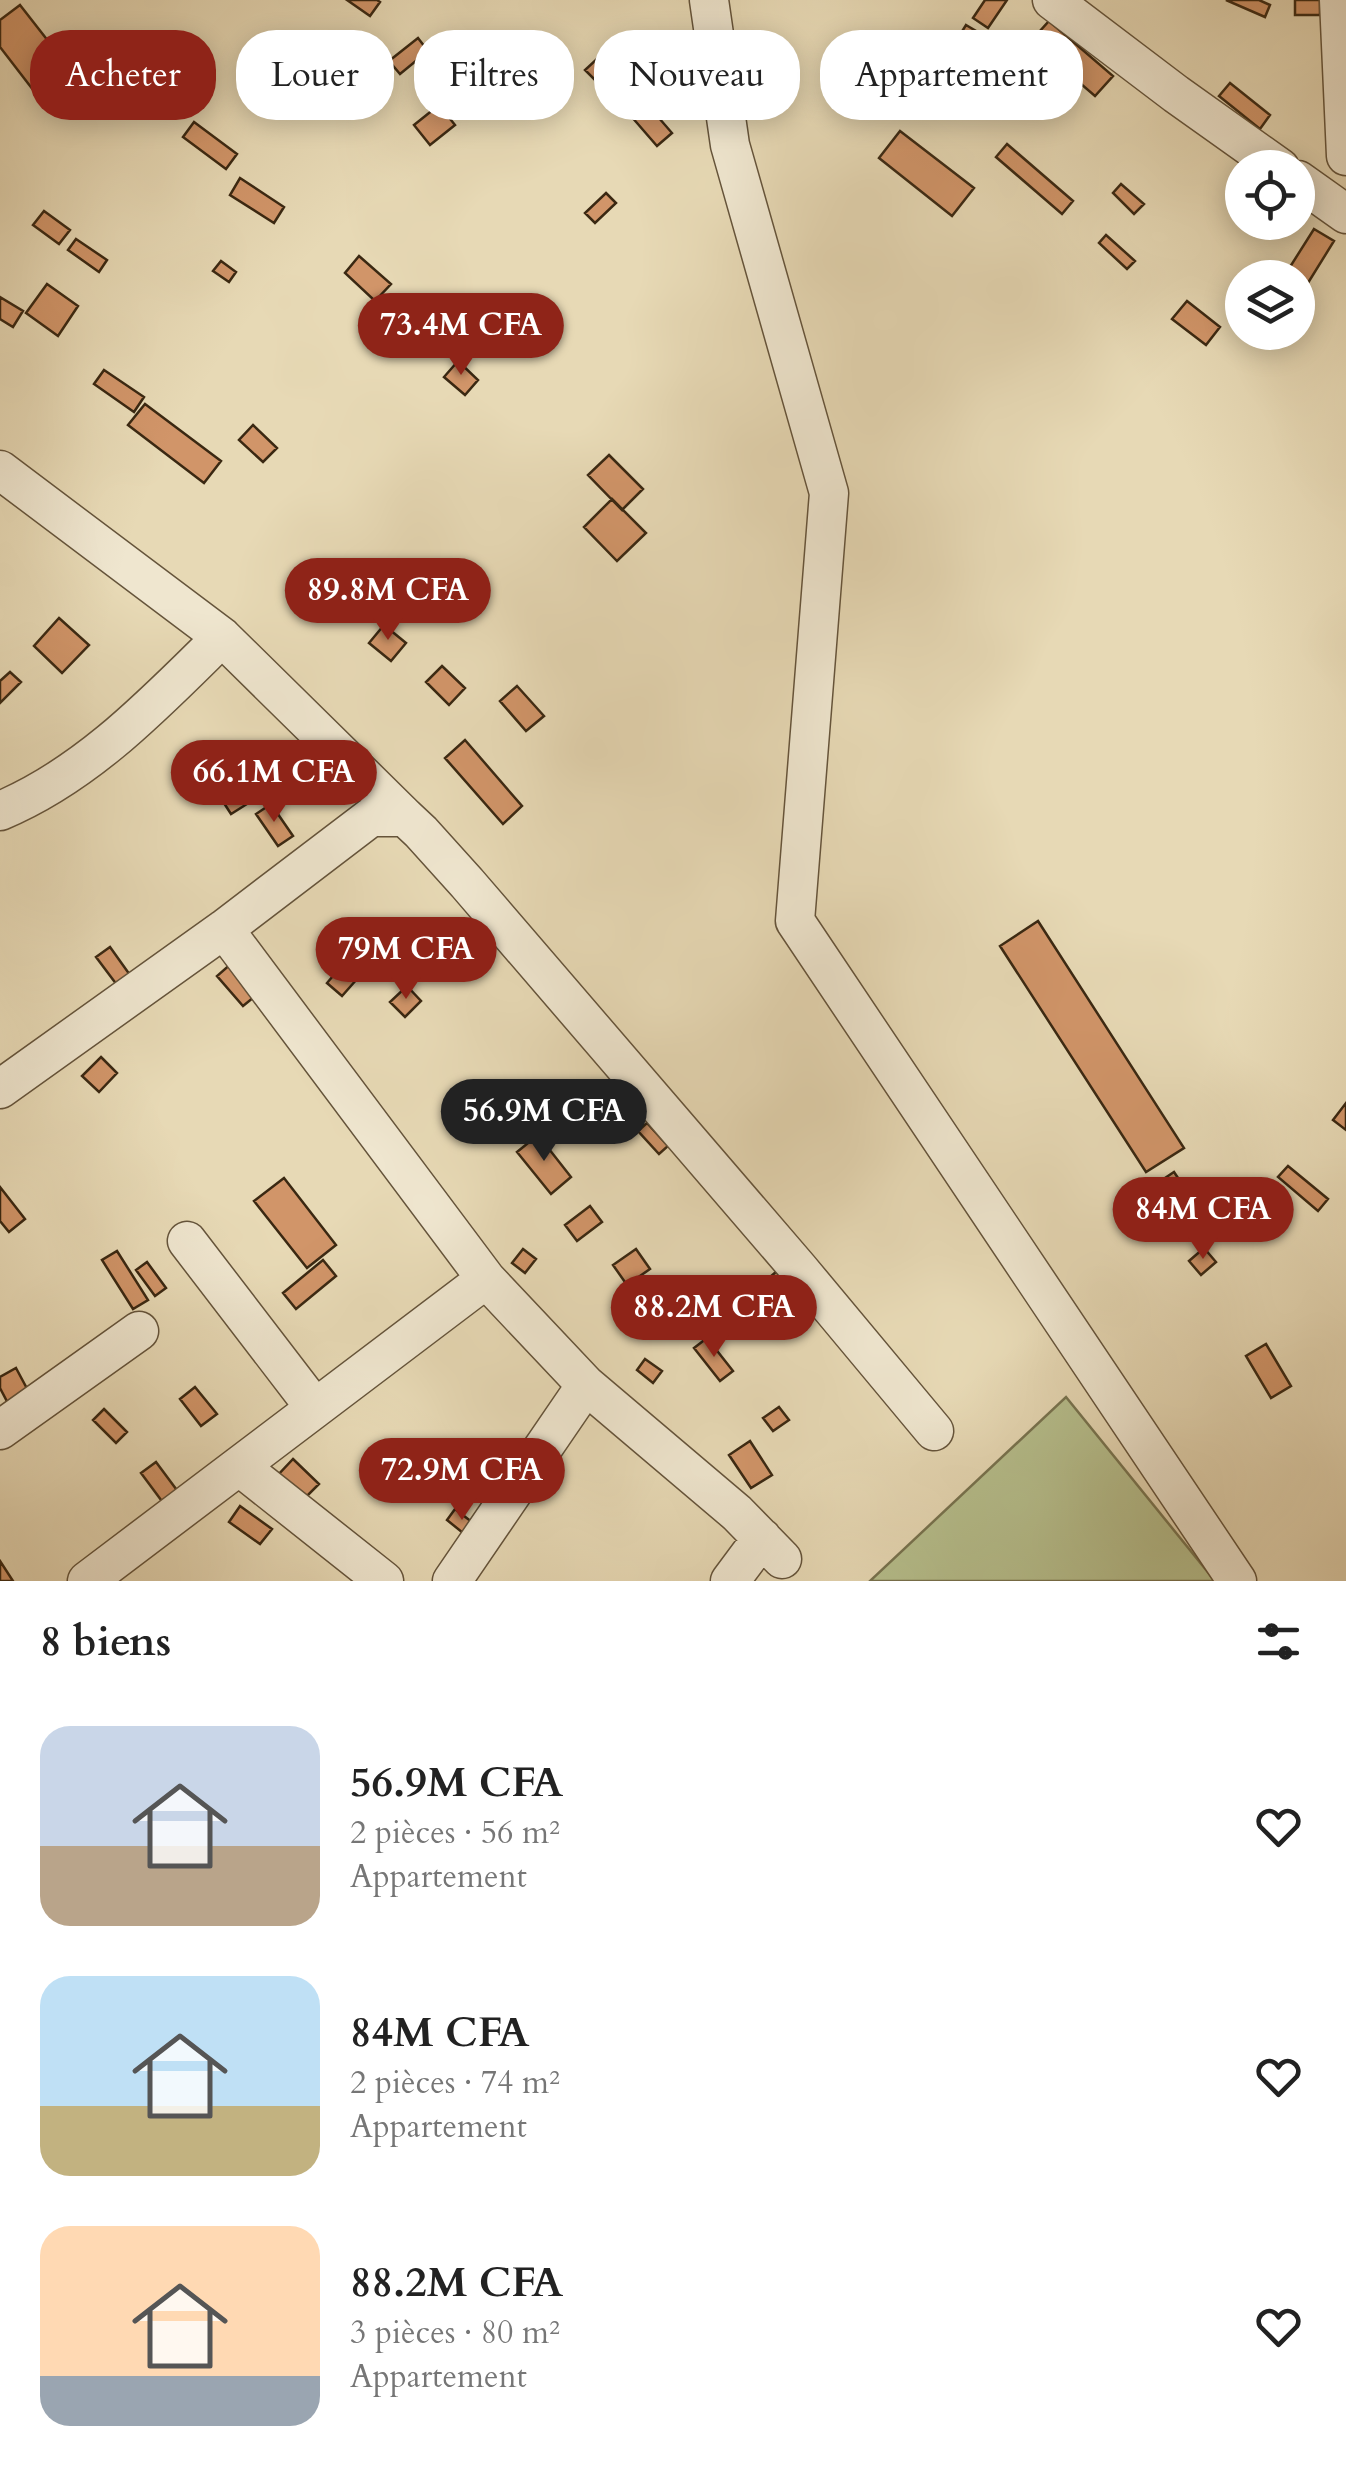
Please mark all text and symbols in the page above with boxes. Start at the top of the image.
chip: Acheter [30,30,216,120]
chip: Louer [236,30,394,120]
chip: Filtres [414,30,574,120]
chip: Nouveau [594,30,800,120]
chip: Appartement [820,30,1083,120]
map controls [1225,150,1315,350]
button: locate [1225,150,1315,240]
button: layers [1225,260,1315,350]
pin: 73.4M CFA [347,293,575,378]
text: 73.4M CFA [380,303,542,347]
pin: 89.8M CFA [274,558,502,643]
text: 89.8M CFA [307,568,469,612]
pin: 66.1M CFA [160,740,388,825]
text: 66.1M CFA [193,750,355,794]
pin: 79M CFA [314,917,498,1002]
text: 79M CFA [338,927,474,971]
pin: 56.9M CFA [430,1079,658,1164]
text: 56.9M CFA [463,1089,625,1133]
pin: 84M CFA [1111,1177,1295,1262]
text: 84M CFA [1135,1187,1271,1231]
pin: 88.2M CFA [600,1275,828,1360]
text: 88.2M CFA [633,1285,795,1329]
pin: 72.9M CFA [348,1438,576,1523]
text: 72.9M CFA [381,1448,543,1492]
text: 8 biens [40,1613,171,1670]
icon: filters [1251,1614,1306,1669]
text: 56.9M CFA [350,1754,563,1811]
icon: home [120,1766,240,1886]
icon: heart [1251,1799,1306,1854]
text: 2 pièces · 56 m² [350,1811,560,1855]
text: Appartement [350,1855,527,1899]
text: 84M CFA [350,2004,529,2061]
icon: home [120,2016,240,2136]
icon: heart [1251,2049,1306,2104]
text: 2 pièces · 74 m² [350,2061,560,2105]
text: Appartement [350,2105,527,2149]
text: 88.2M CFA [350,2254,563,2311]
icon: home [120,2266,240,2386]
icon: heart [1251,2299,1306,2354]
text: 3 pièces · 80 m² [350,2311,560,2355]
text: Appartement [350,2355,527,2399]

